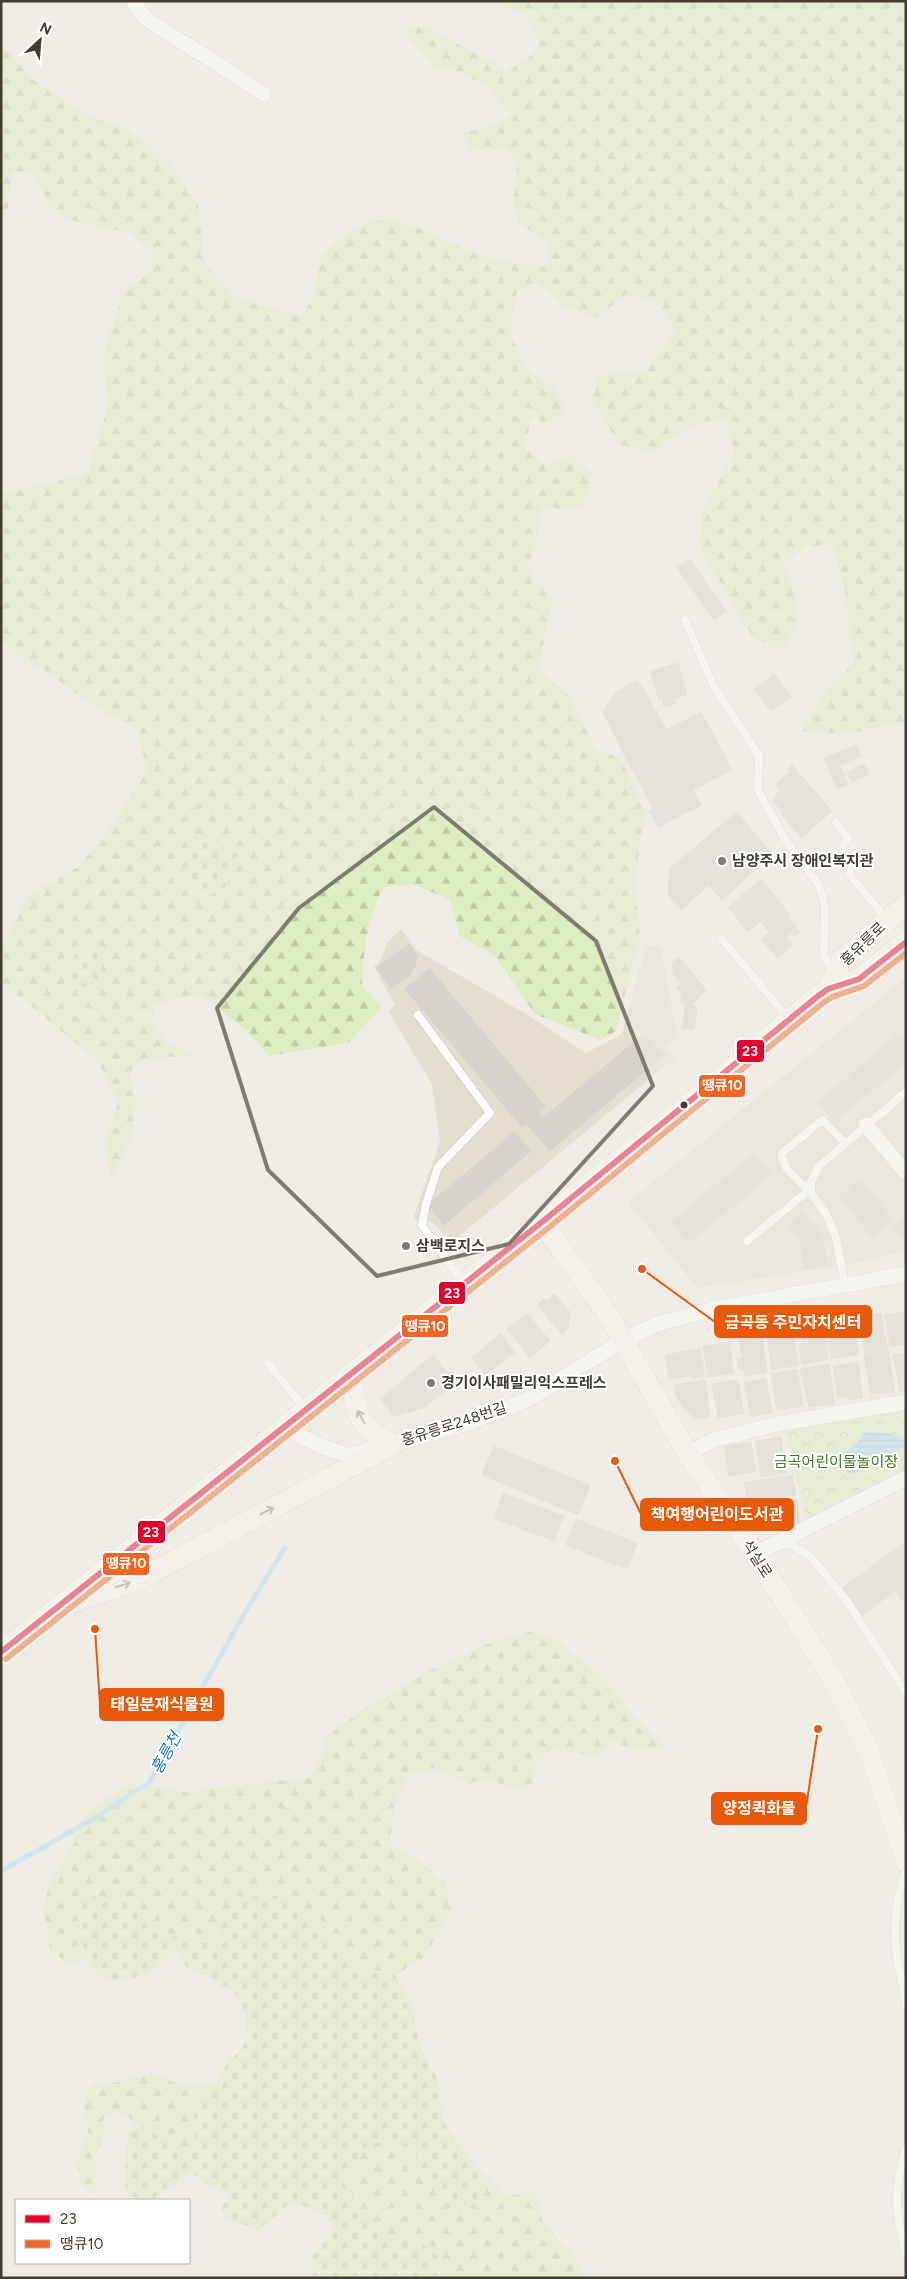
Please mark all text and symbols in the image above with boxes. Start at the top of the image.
north arrow [15,15,65,65]
text: N [37,19,54,39]
place label: 남양주시 장애인복지관 [732,852,874,870]
marker: 남양주시 장애인복지관 [716,855,728,867]
street label: 홍유릉로 [837,918,889,970]
line badge: 23 [736,1039,765,1063]
text: 23 [742,1043,758,1060]
line badge: 땡큐10 [698,1074,746,1098]
text: 땡큐10 [702,1077,742,1094]
unlabelled marker [679,1100,689,1110]
place label: 삼백로지스 [416,1237,485,1255]
marker: 삼백로지스 [400,1240,412,1252]
line badge: 23 [438,1281,466,1305]
text: 23 [444,1285,460,1302]
callout: 금곡동 주민자치센터 [715,1306,871,1337]
text: 금곡동 주민자치센터 [725,1313,861,1332]
line badge: 땡큐10 [401,1314,449,1338]
text: 땡큐10 [405,1318,445,1335]
place label: 경기이사패밀리익스프레스 [441,1374,607,1392]
marker: 경기이사패밀리익스프레스 [425,1377,437,1389]
street label: 홍유릉로248번길 [399,1398,509,1450]
one-way arrow [356,1410,366,1425]
park label: 금곡어린이물놀이장 [774,1453,898,1471]
callout: 책여행어린이도서관 [641,1499,793,1530]
text: 책여행어린이도서관 [651,1505,784,1524]
one-way arrow [259,1506,274,1515]
line badge: 23 [137,1520,166,1544]
text: 23 [143,1524,159,1541]
street label: 석실로 [738,1537,776,1581]
line badge: 땡큐10 [102,1552,150,1576]
text: 땡큐10 [106,1555,146,1572]
one-way arrow [115,1580,131,1590]
callout: 태일분재식물원 [100,1689,223,1720]
text: 태일분재식물원 [110,1695,214,1714]
water label: 홍릉천 [147,1727,186,1777]
callout: 양정퀵화물 [712,1793,806,1824]
text: 양정퀵화물 [722,1799,796,1818]
legend [15,2199,190,2264]
text: 23 [60,2210,77,2228]
text: 땡큐10 [60,2235,103,2253]

